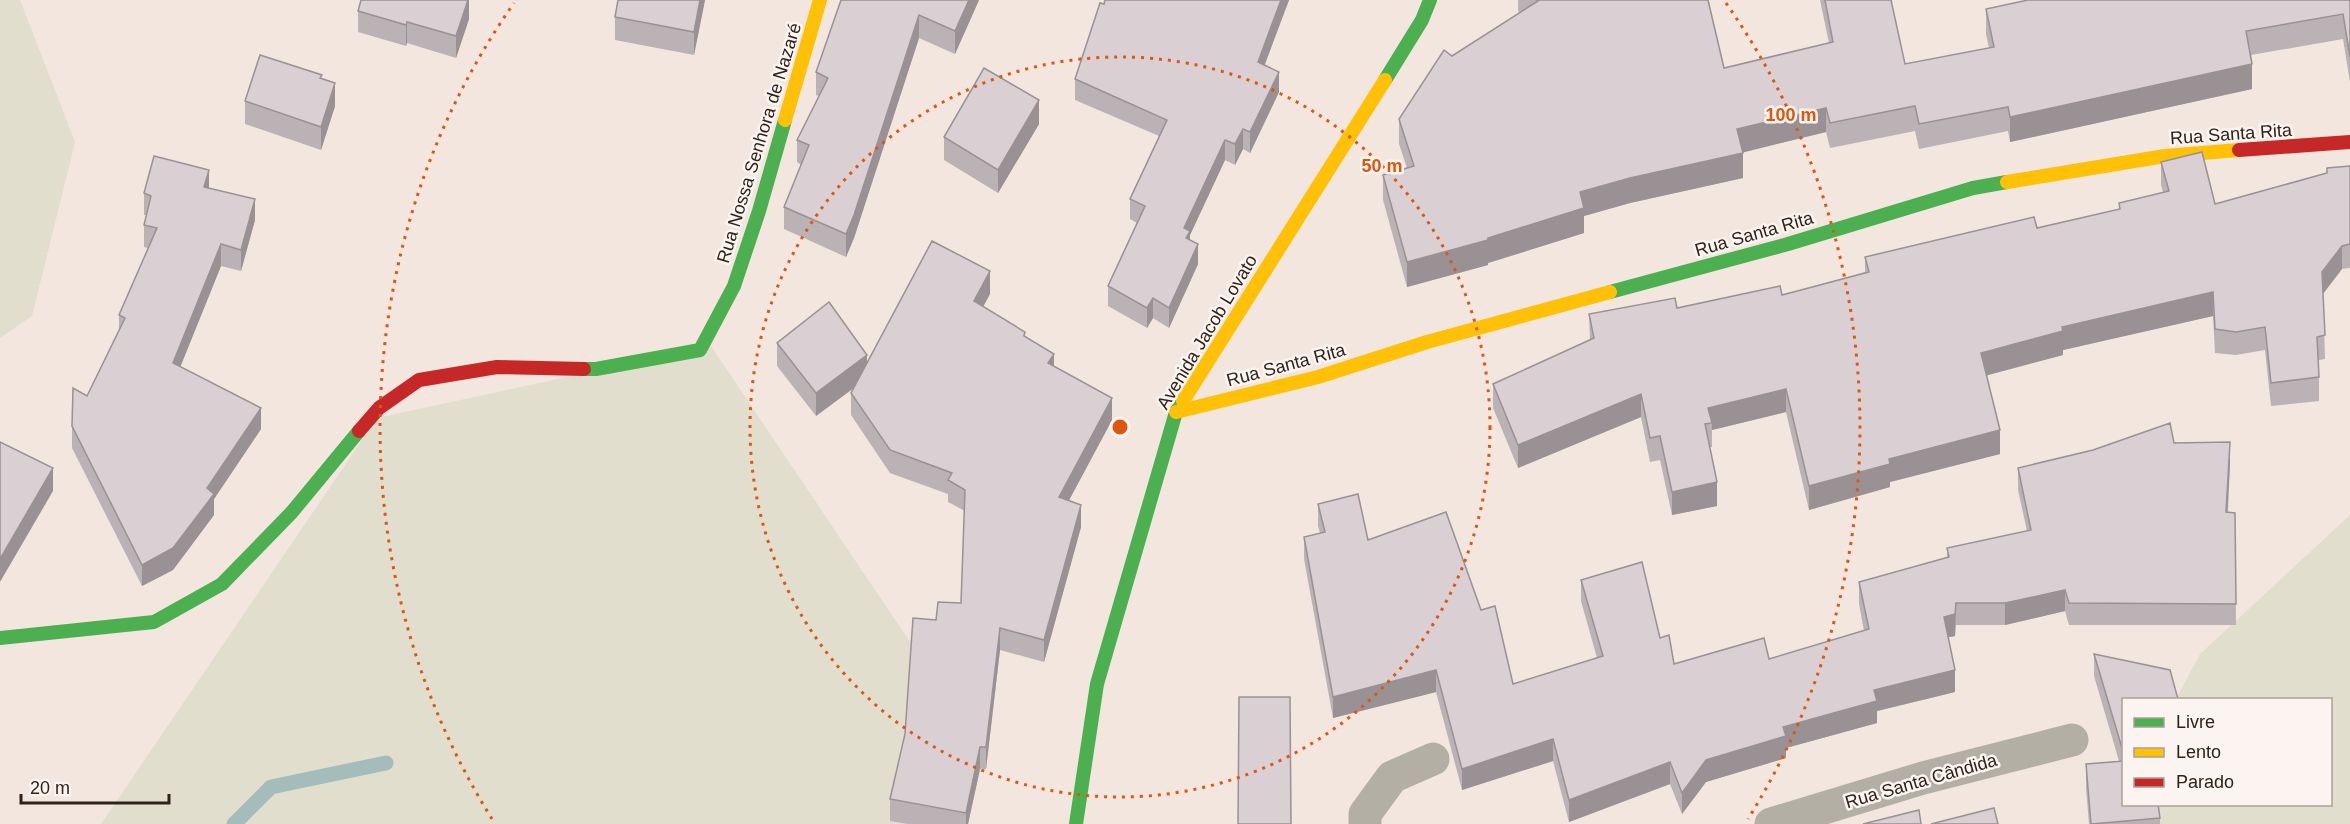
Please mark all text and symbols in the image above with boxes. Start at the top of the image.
street label: Rua Nossa Senhora de Nazaré [713,20,805,266]
text: 100 m [1765,105,1817,125]
street label: Rua Santa Rita [2169,120,2294,148]
text: 50 m [1361,156,1403,176]
street label: Rua Santa Rita [1693,207,1816,260]
street label: Avenida Jacob Lovato [1153,251,1261,413]
street label: Rua Santa Rita [1224,339,1348,390]
centre of rings [1110,417,1130,437]
legend [2122,698,2332,806]
text: Livre [2176,712,2215,732]
text: Lento [2176,742,2221,762]
street label: Rua Santa Cândida [1843,749,2000,812]
scale bar [21,767,170,805]
text: Parado [2176,772,2234,792]
text: 20 m [30,778,70,798]

